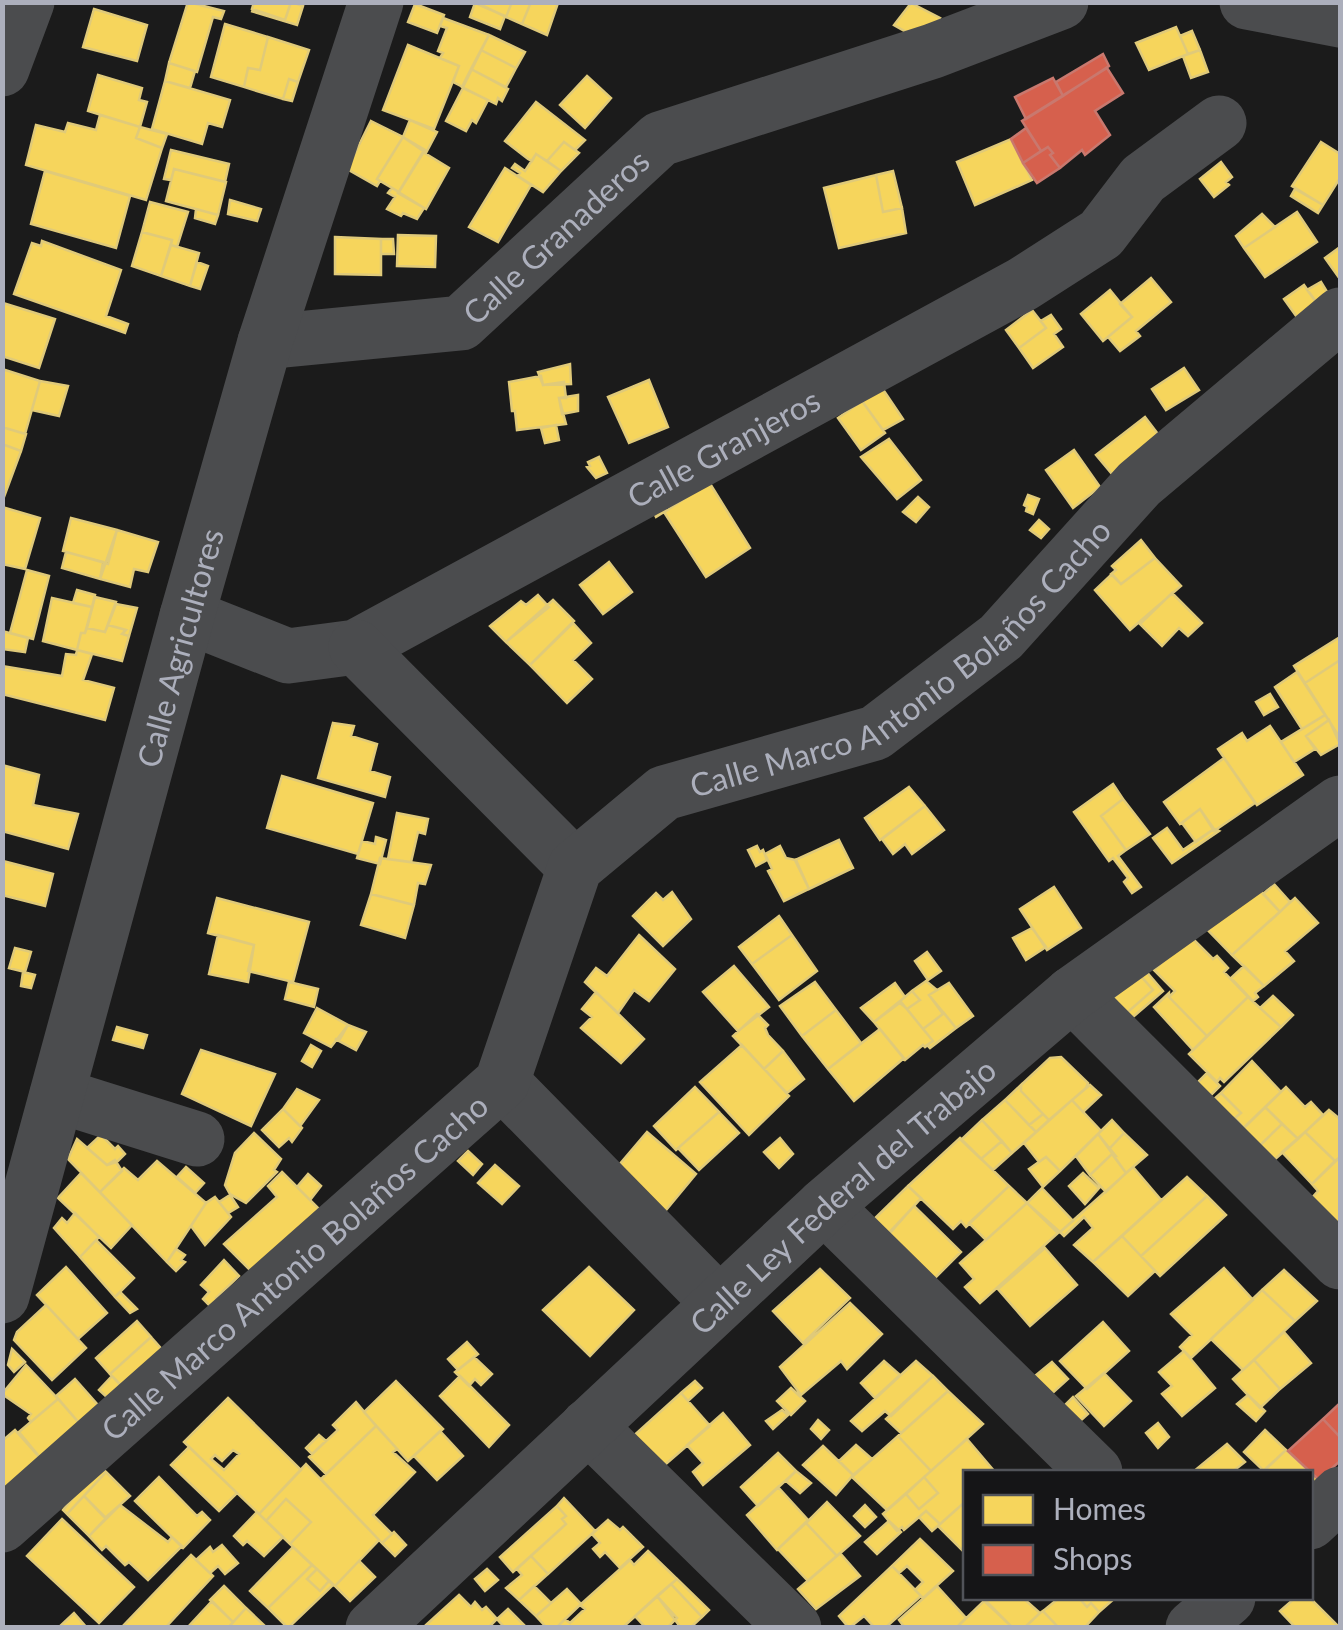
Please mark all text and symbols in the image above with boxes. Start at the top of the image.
street label: Calle Granaderos [454,140,656,332]
street label: Calle Granjeros [620,379,826,515]
street label: Calle Marco Antonio Bolaños Cacho [685,510,1118,804]
street label: Calle Agricultores [127,524,230,771]
street label: Calle Ley Federal del Trabajo [681,1049,1003,1342]
street label: Calle Marco Antonio Bolaños Cacho [93,1085,495,1448]
legend [963,1470,1313,1600]
text: Homes [1053,1490,1146,1526]
text: Shops [1053,1540,1133,1576]

